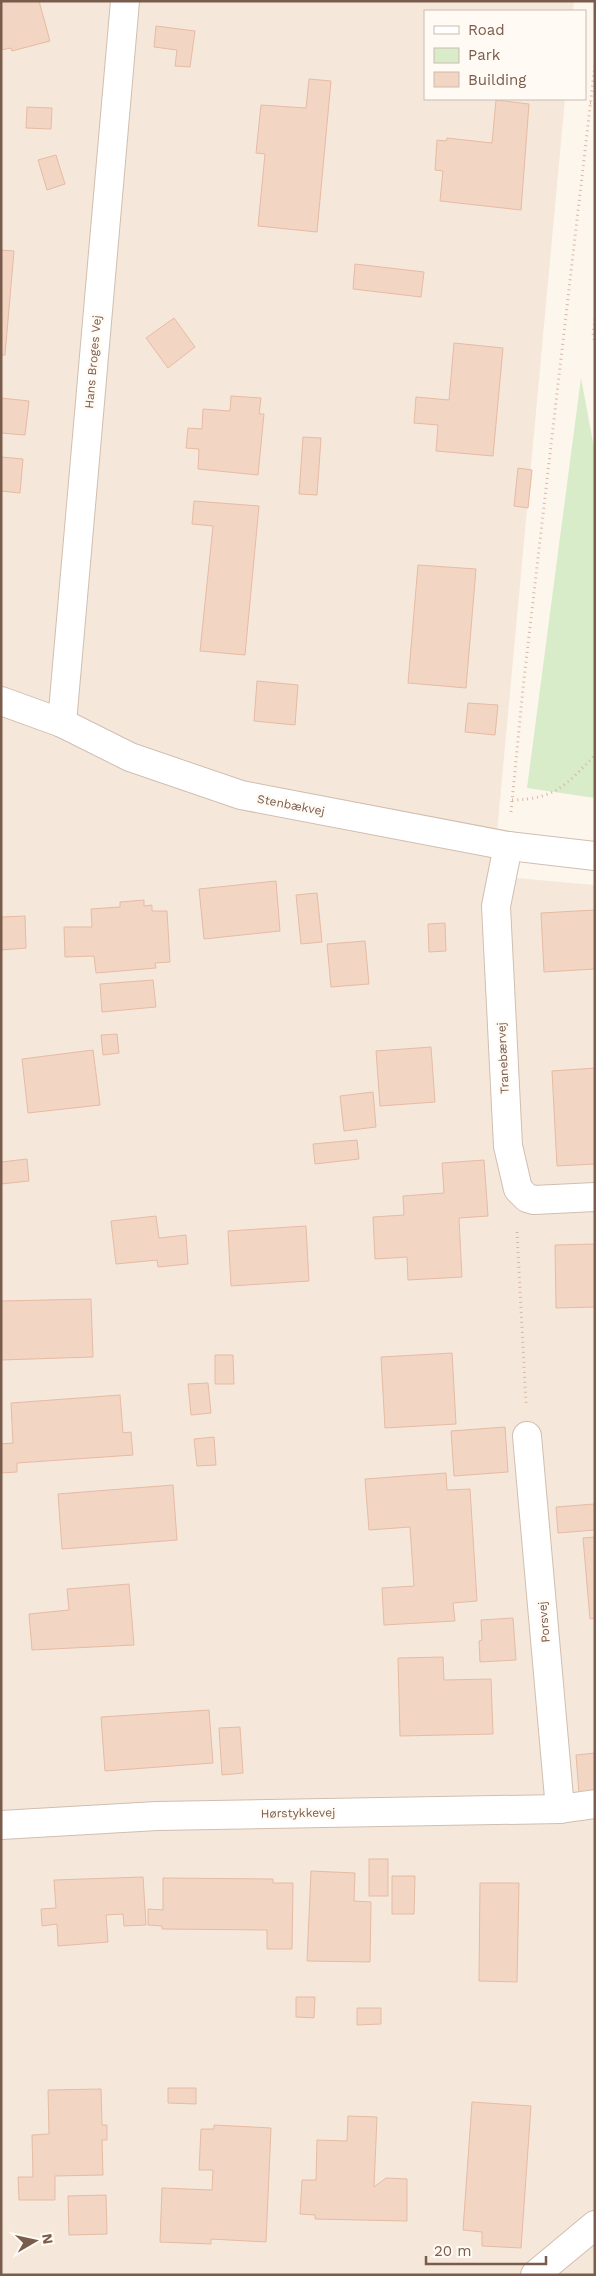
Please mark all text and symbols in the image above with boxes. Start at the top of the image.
legend [424,10,586,100]
text: Road [468,21,505,39]
text: Park [468,46,501,64]
text: Building [468,71,526,89]
street label: Hans Broges Vej [82,315,104,409]
street label: Stenbækvej [256,792,326,818]
street label: Tranebærvej [494,1022,512,1094]
street label: Porsvej [535,1601,553,1643]
street label: Hørstykkevej [261,1805,335,1821]
north arrow [10,2216,60,2266]
text: N [39,2233,57,2245]
scale bar [426,2234,546,2266]
text: 20 m [434,2242,472,2260]

